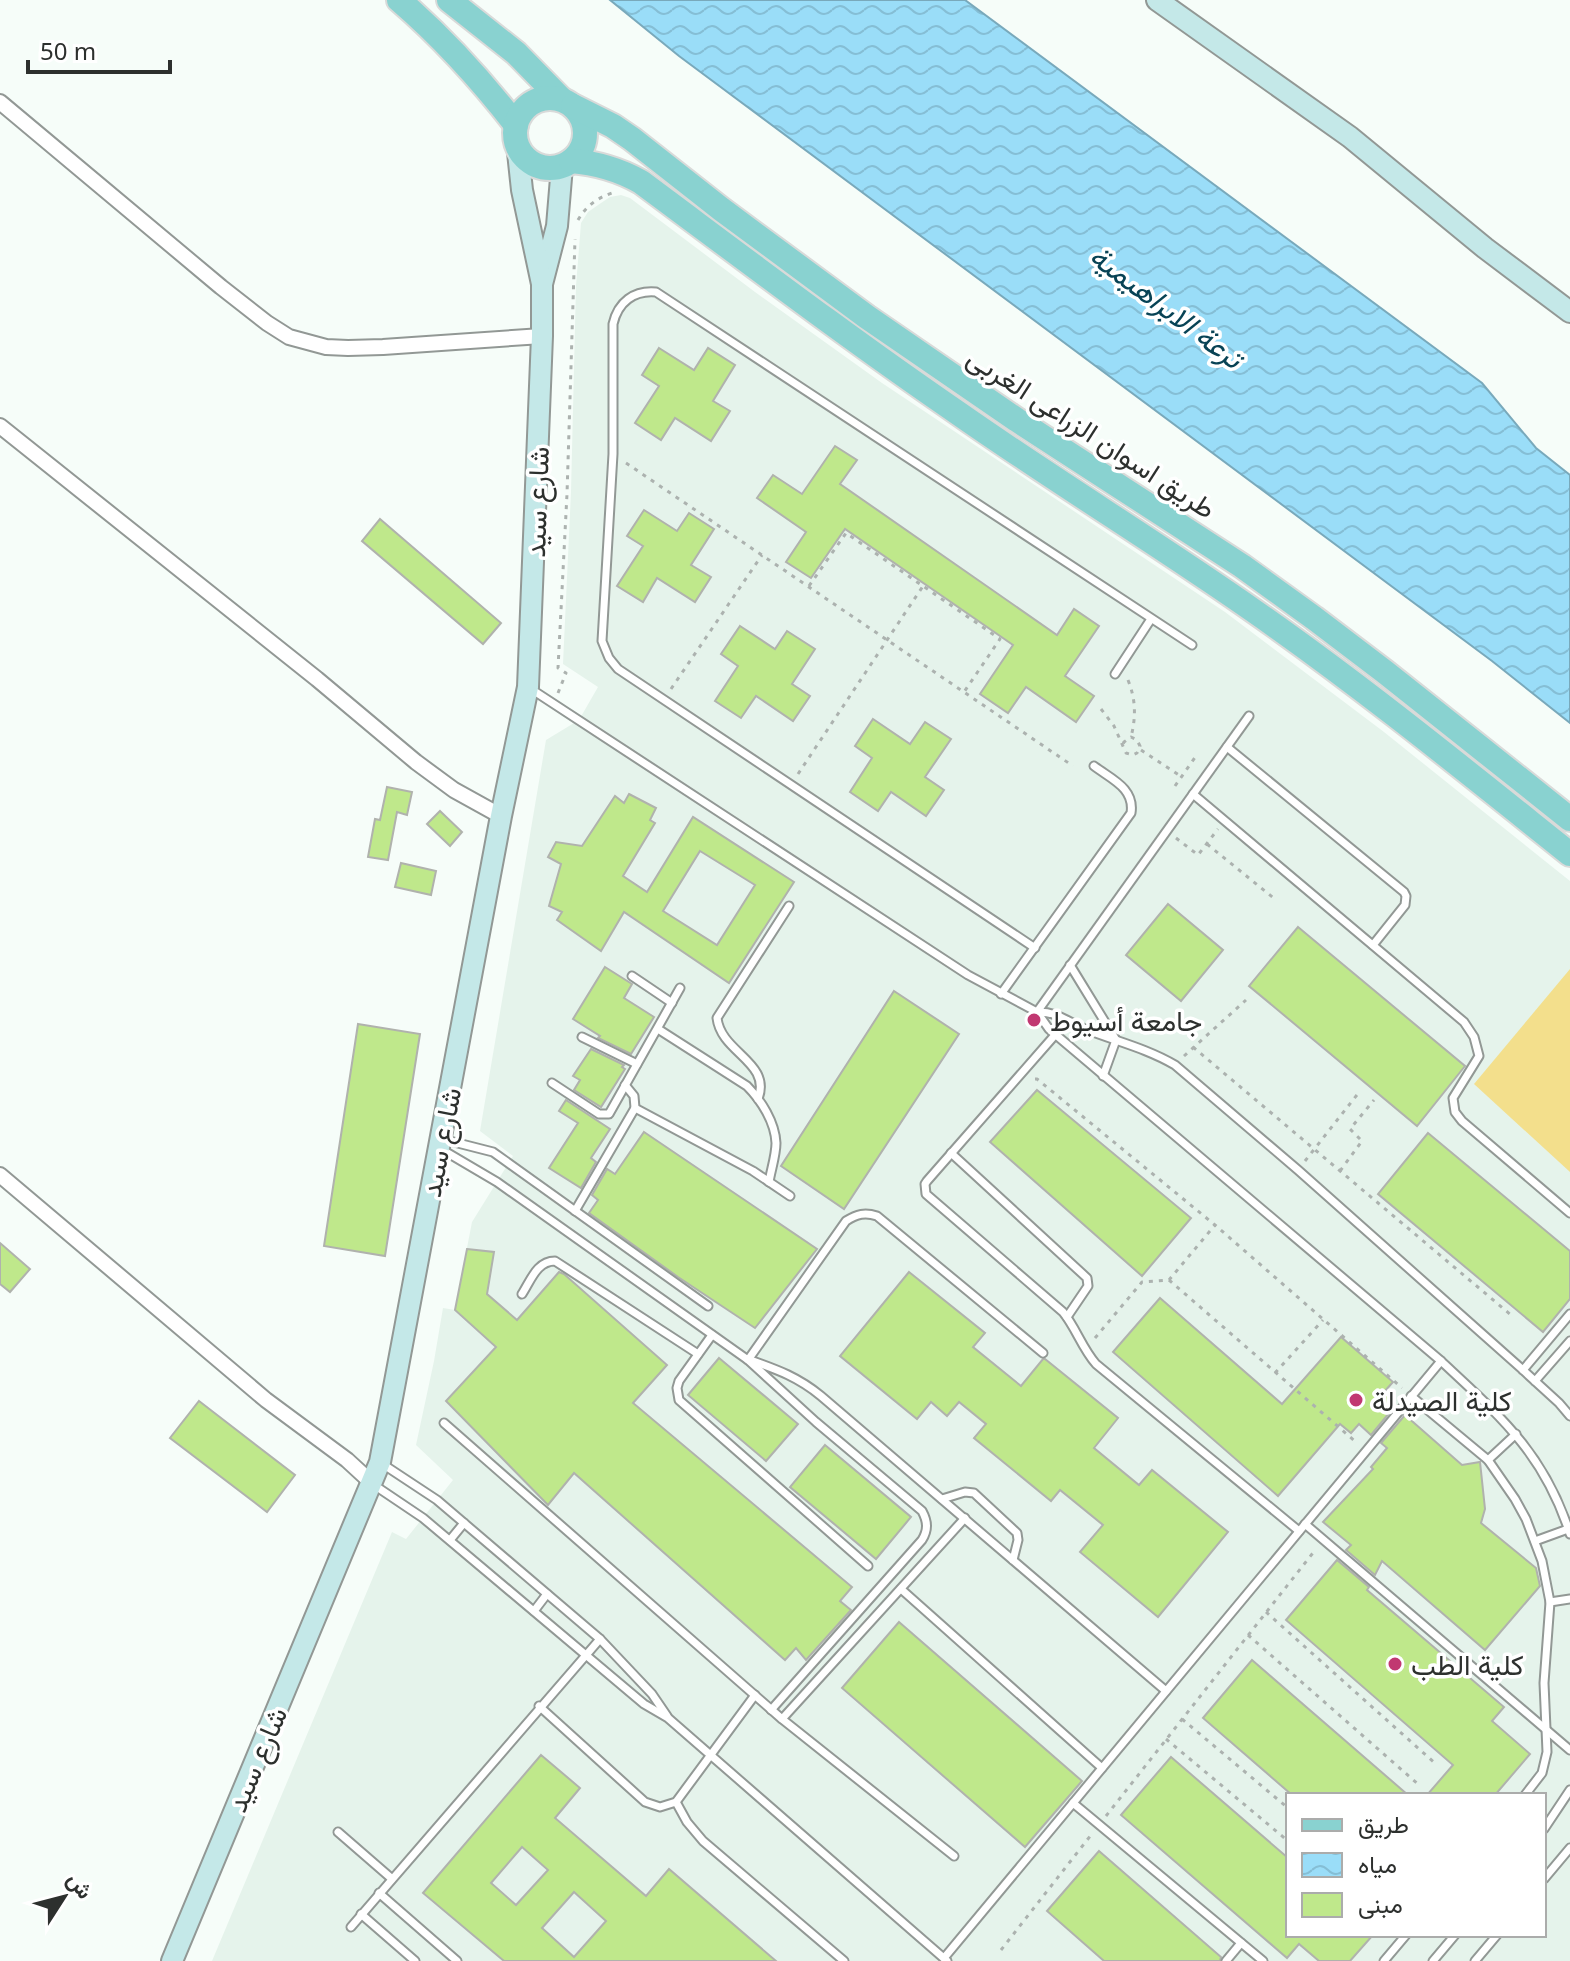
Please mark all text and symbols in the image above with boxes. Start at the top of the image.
scale bar [28,24,170,74]
text: 50 m [40,34,96,67]
water label: ترعة الابراهيمية [1082,235,1254,379]
street label: طريق اسوان الزراعى الغربى [960,337,1224,527]
street label: شارع سيد [515,446,558,558]
place label: جامعة أسيوط [1050,1001,1202,1039]
marker: جامعة أسيوط [1025,1011,1043,1029]
street label: شارع سيد [411,1084,470,1200]
place label: كلية الصيدلة [1372,1381,1512,1419]
marker: كلية الصيدلة [1347,1391,1365,1409]
place label: كلية الطب [1411,1645,1524,1683]
marker: كلية الطب [1386,1655,1404,1673]
street label: شارع سيد [217,1701,296,1818]
legend [1286,1793,1546,1937]
text: طريق [1358,1807,1409,1840]
text: مياه [1358,1847,1397,1880]
north arrow [24,1857,104,1937]
text: ش [61,1865,101,1904]
text: مبنى [1358,1887,1403,1920]

